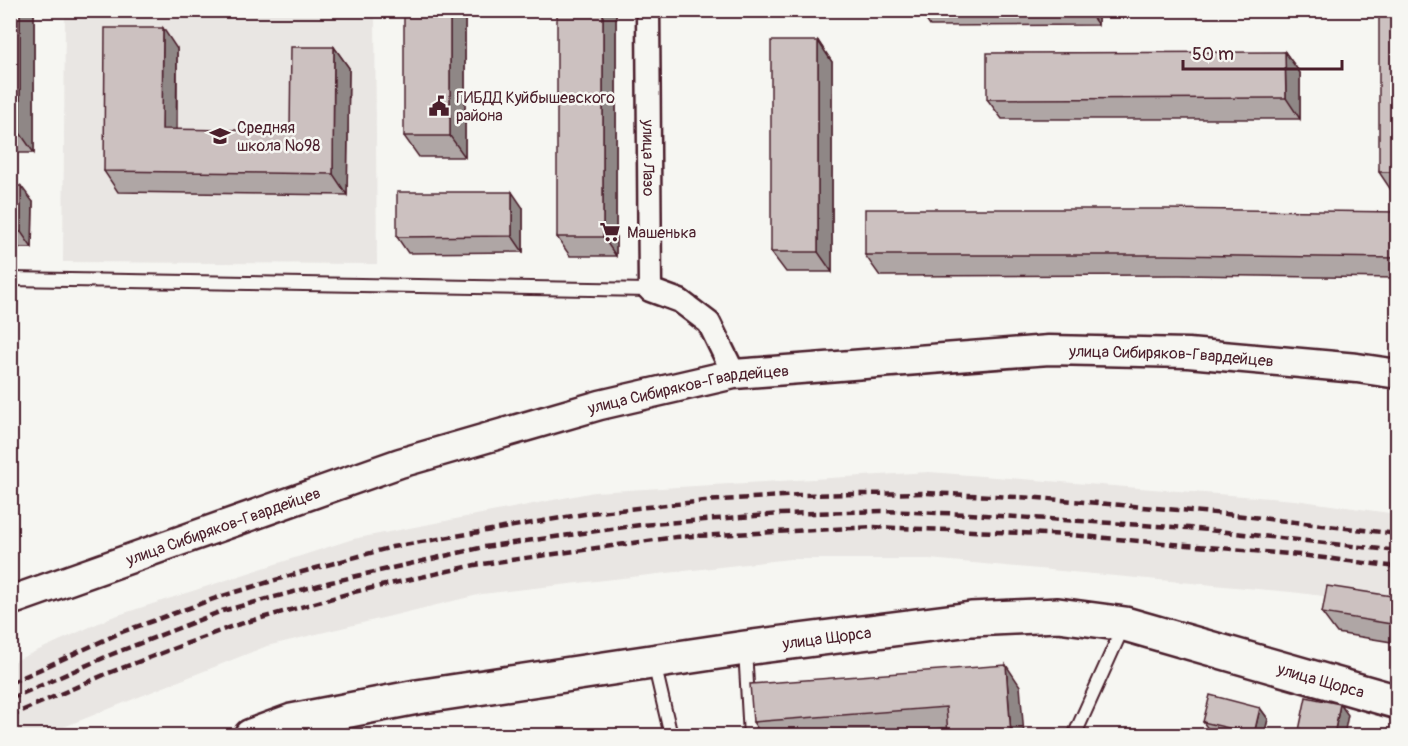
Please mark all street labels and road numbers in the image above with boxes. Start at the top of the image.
street label: улица Лазо [638,119,658,197]
street label: улица Сибиряков-Гвардейцев [1068,341,1274,372]
street label: улица Сибиряков-Гвардейцев [585,361,790,419]
street label: улица Сибиряков-Гвардейцев [123,483,323,570]
street label: улица Щорса [780,623,872,654]
street label: улица Щорса [1274,659,1366,703]

